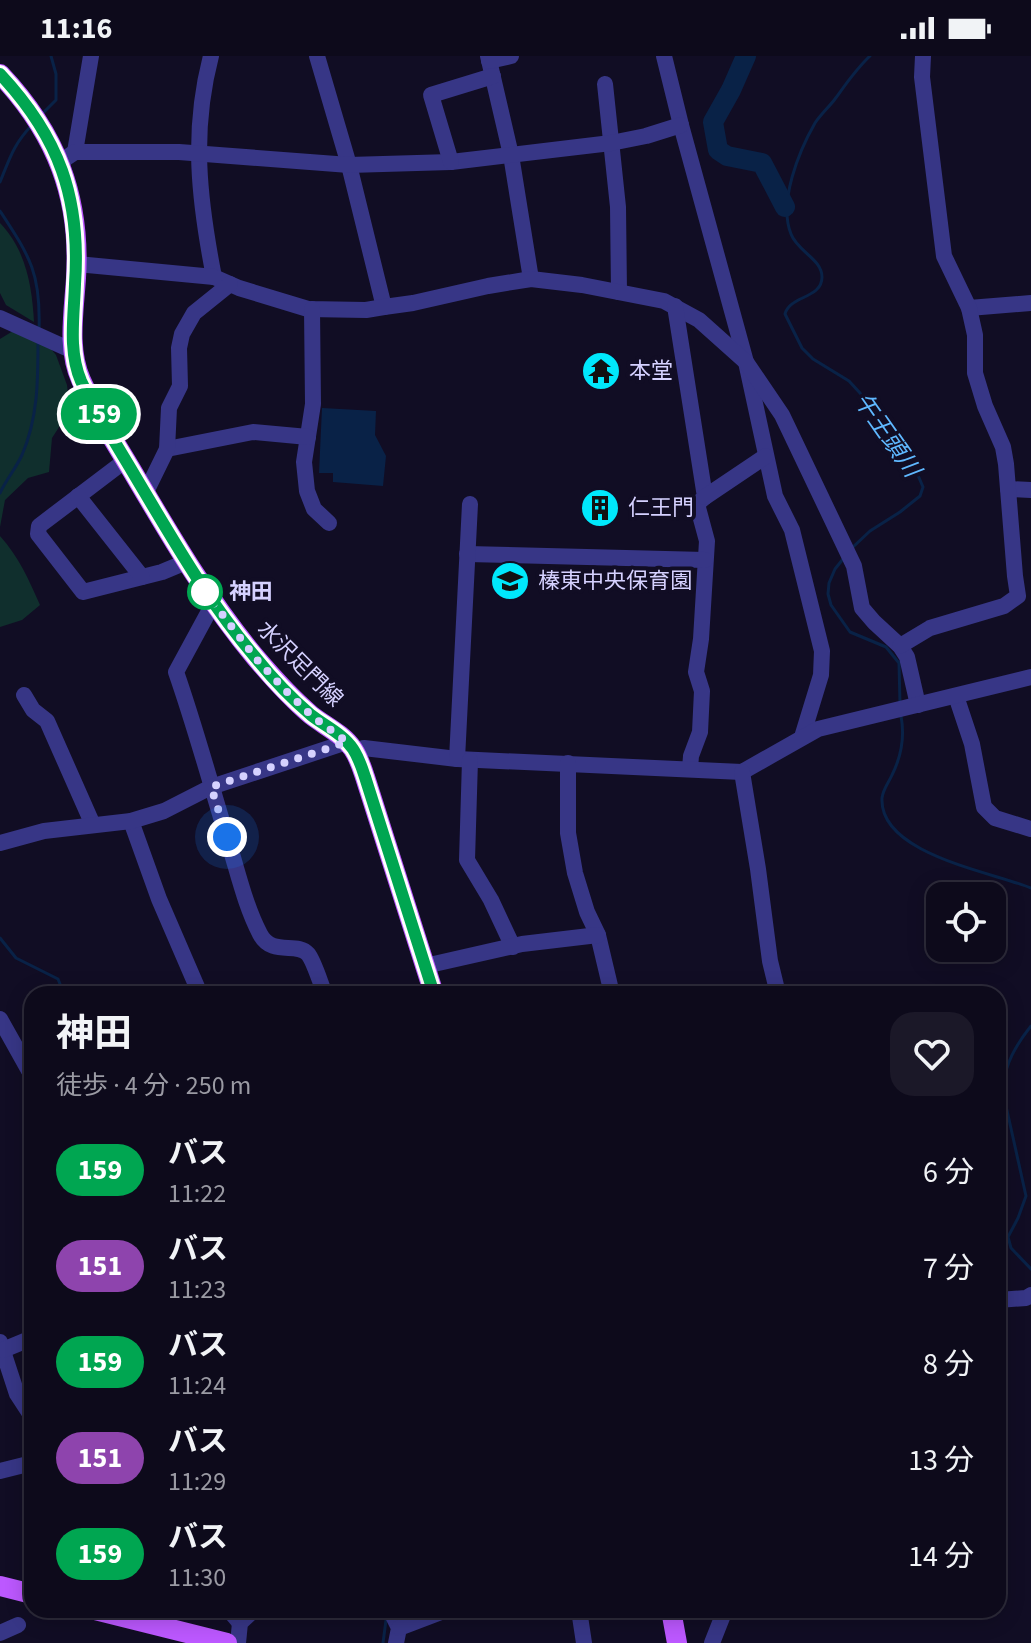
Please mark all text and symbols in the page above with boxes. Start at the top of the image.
text: 11:16 [40,7,112,50]
temple icon: 本堂 [580,350,622,392]
place label: 本堂 [629,355,673,387]
water label: 午王頭川 [845,386,931,487]
line badge: 159 [53,388,145,440]
text: 159 [77,394,121,434]
building icon: 仁王門 [579,487,621,529]
place label: 仁王門 [628,492,694,524]
school or university icon: 榛東中央保育園 [489,560,531,602]
place label: 榛東中央保育園 [538,565,692,597]
marker: 神田 [188,575,222,609]
place label: 神田 [229,576,273,608]
street label: 水沢足門線 [250,614,350,714]
your location [207,817,247,857]
map controls [926,882,1006,962]
button: locate [926,882,1006,962]
text: 神田 [56,1007,132,1061]
button: heart [890,1012,974,1096]
text: 徒歩 · 4 分 · 250 m [56,1067,251,1104]
text: バス [168,1132,228,1175]
text: 159 [78,1150,122,1190]
text: 6 分 [923,1151,974,1194]
text: 11:22 [168,1175,226,1212]
text: バス [168,1228,228,1271]
text: 151 [78,1246,122,1286]
text: 7 分 [923,1247,974,1290]
text: 11:23 [168,1271,226,1308]
text: バス [168,1324,228,1367]
text: 159 [78,1342,122,1382]
text: 8 分 [923,1343,974,1386]
text: 11:24 [168,1367,226,1404]
text: バス [168,1420,228,1463]
text: 151 [78,1438,122,1478]
text: 13 分 [908,1439,974,1482]
text: 11:29 [168,1463,226,1500]
text: バス [168,1516,228,1559]
text: 159 [78,1534,122,1574]
text: 14 分 [908,1535,974,1578]
text: 11:30 [168,1559,226,1596]

